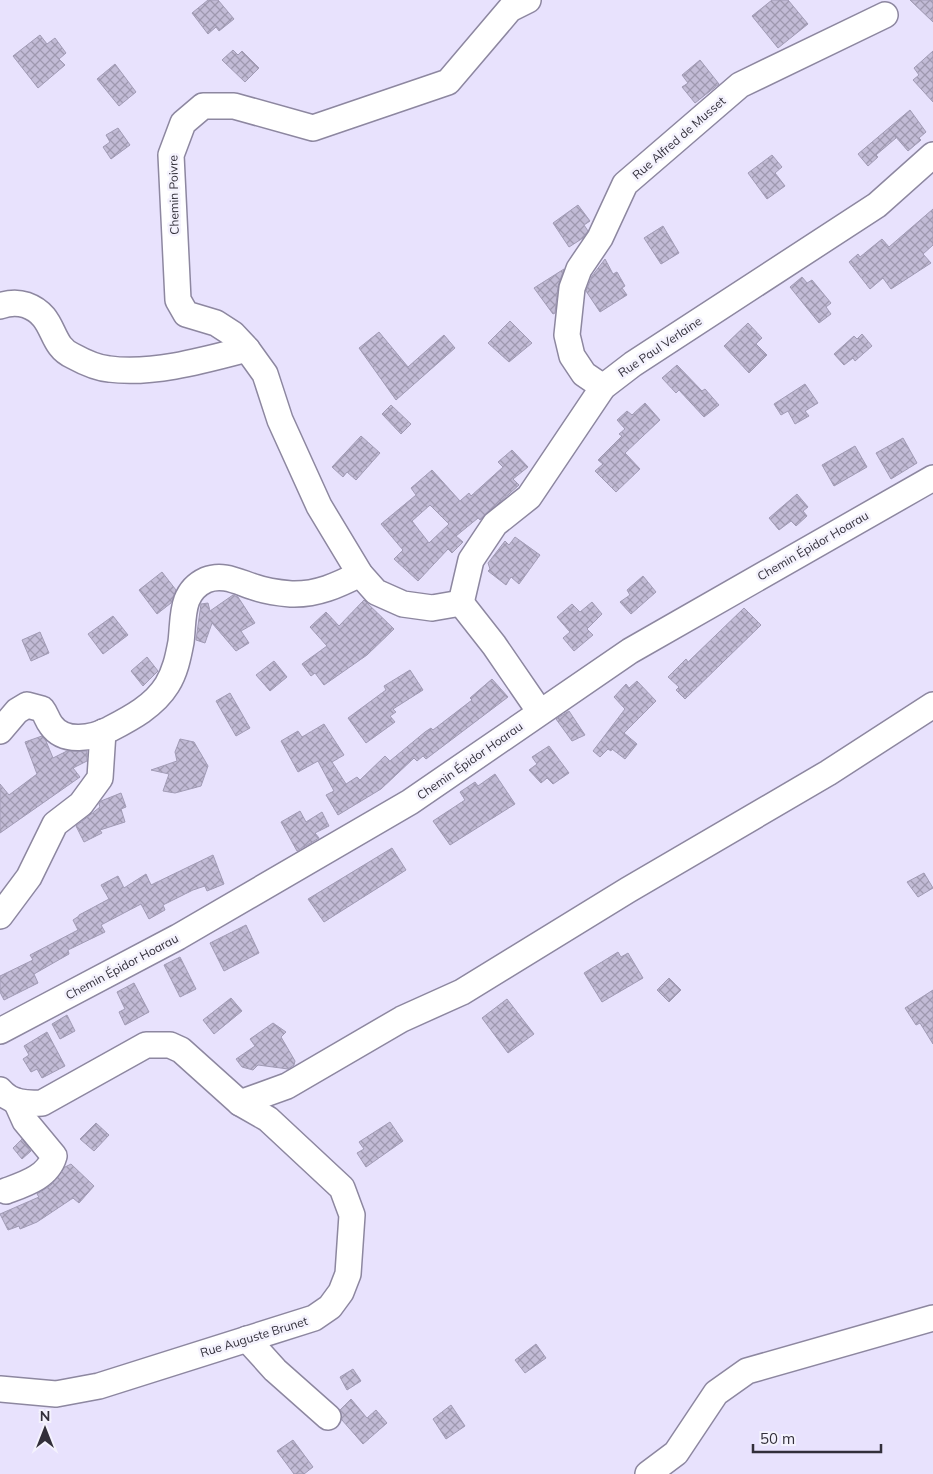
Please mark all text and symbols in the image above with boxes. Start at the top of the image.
street label: Rue Alfred de Musset [629,93,728,182]
street label: Chemin Poivre [165,155,182,235]
street label: Rue Paul Verlaine [615,313,704,380]
street label: Chemin Épidor Hoarau [755,508,871,583]
street label: Chemin Épidor Hoarau [414,718,525,803]
street label: Chemin Épidor Hoarau [63,930,181,1003]
street label: Rue Auguste Brunet [198,1313,309,1360]
north arrow [20,1404,70,1454]
text: N [40,1407,50,1425]
scale bar [753,1422,880,1454]
text: 50 m [760,1429,795,1448]

